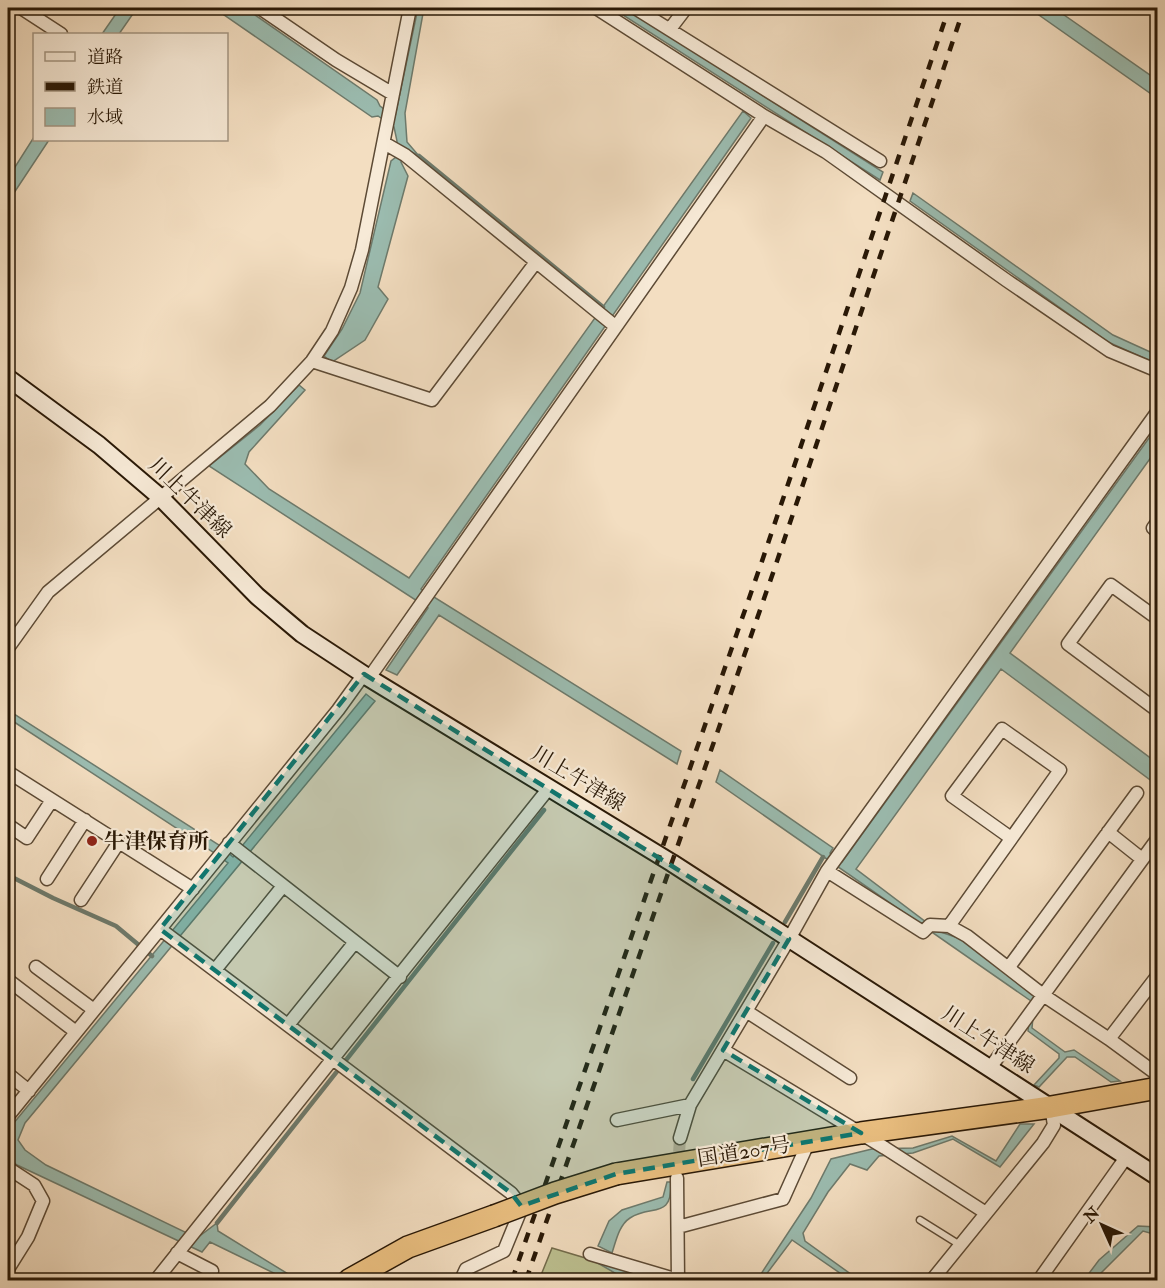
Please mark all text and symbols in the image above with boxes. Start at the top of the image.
legend [33,33,228,141]
text: 道路 [87,46,123,69]
text: 鉄道 [87,76,123,99]
text: 水域 [87,106,123,129]
street label: 川上牛津線 [143,452,237,544]
street label: 川上牛津線 [526,740,630,818]
place label: 牛津保育所 [104,828,209,855]
marker: 牛津保育所 [85,834,99,848]
street label: 川上牛津線 [937,1000,1039,1080]
street label: 国道207号 [695,1131,793,1173]
north arrow [1072,1195,1132,1255]
text: N [1079,1202,1105,1228]

